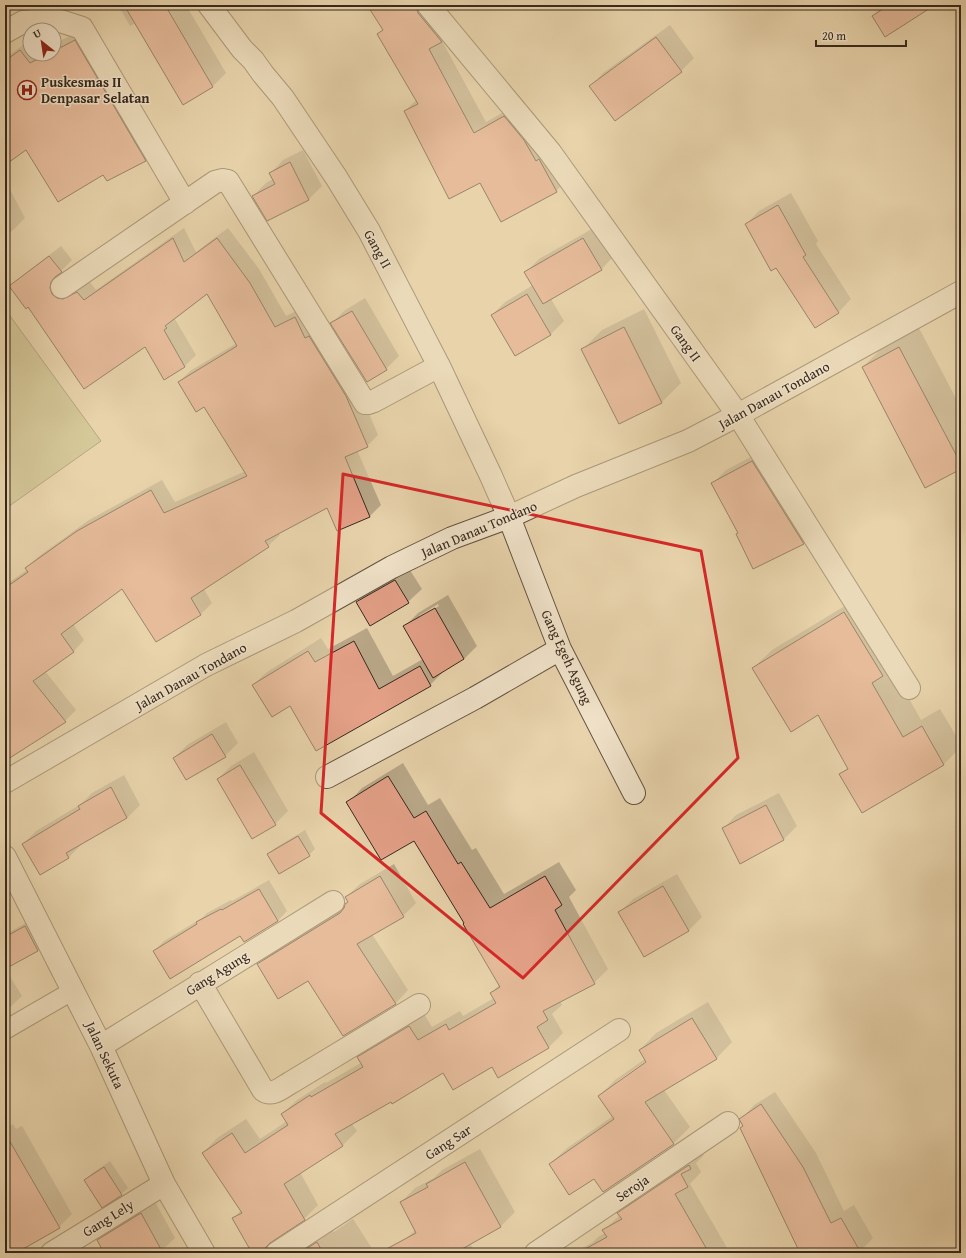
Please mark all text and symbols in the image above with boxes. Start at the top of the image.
north arrow [22,22,62,62]
scale bar [816,22,906,48]
text: U [30,24,45,42]
text: 20 m [822,27,846,44]
place label: Puskesmas II Denpasar Selatan [41,72,150,108]
hospital icon: Puskesmas II Denpasar Selatan [16,79,38,101]
street label: Gang II [359,226,397,272]
street label: Gang II [666,320,706,366]
street label: Jalan Danau Tondano [713,356,833,435]
street label: Jalan Danau Tondano [416,496,540,563]
street label: Gang Egeh Agung [536,606,598,708]
street label: Jalan Danau Tondano [130,637,250,716]
street label: Gang Agung [182,946,252,1000]
street label: Jalan Sekuta [80,1016,129,1092]
street label: Gang Sar [421,1119,475,1165]
street label: Seroja [611,1169,653,1206]
street label: Gang Lely [78,1194,138,1242]

